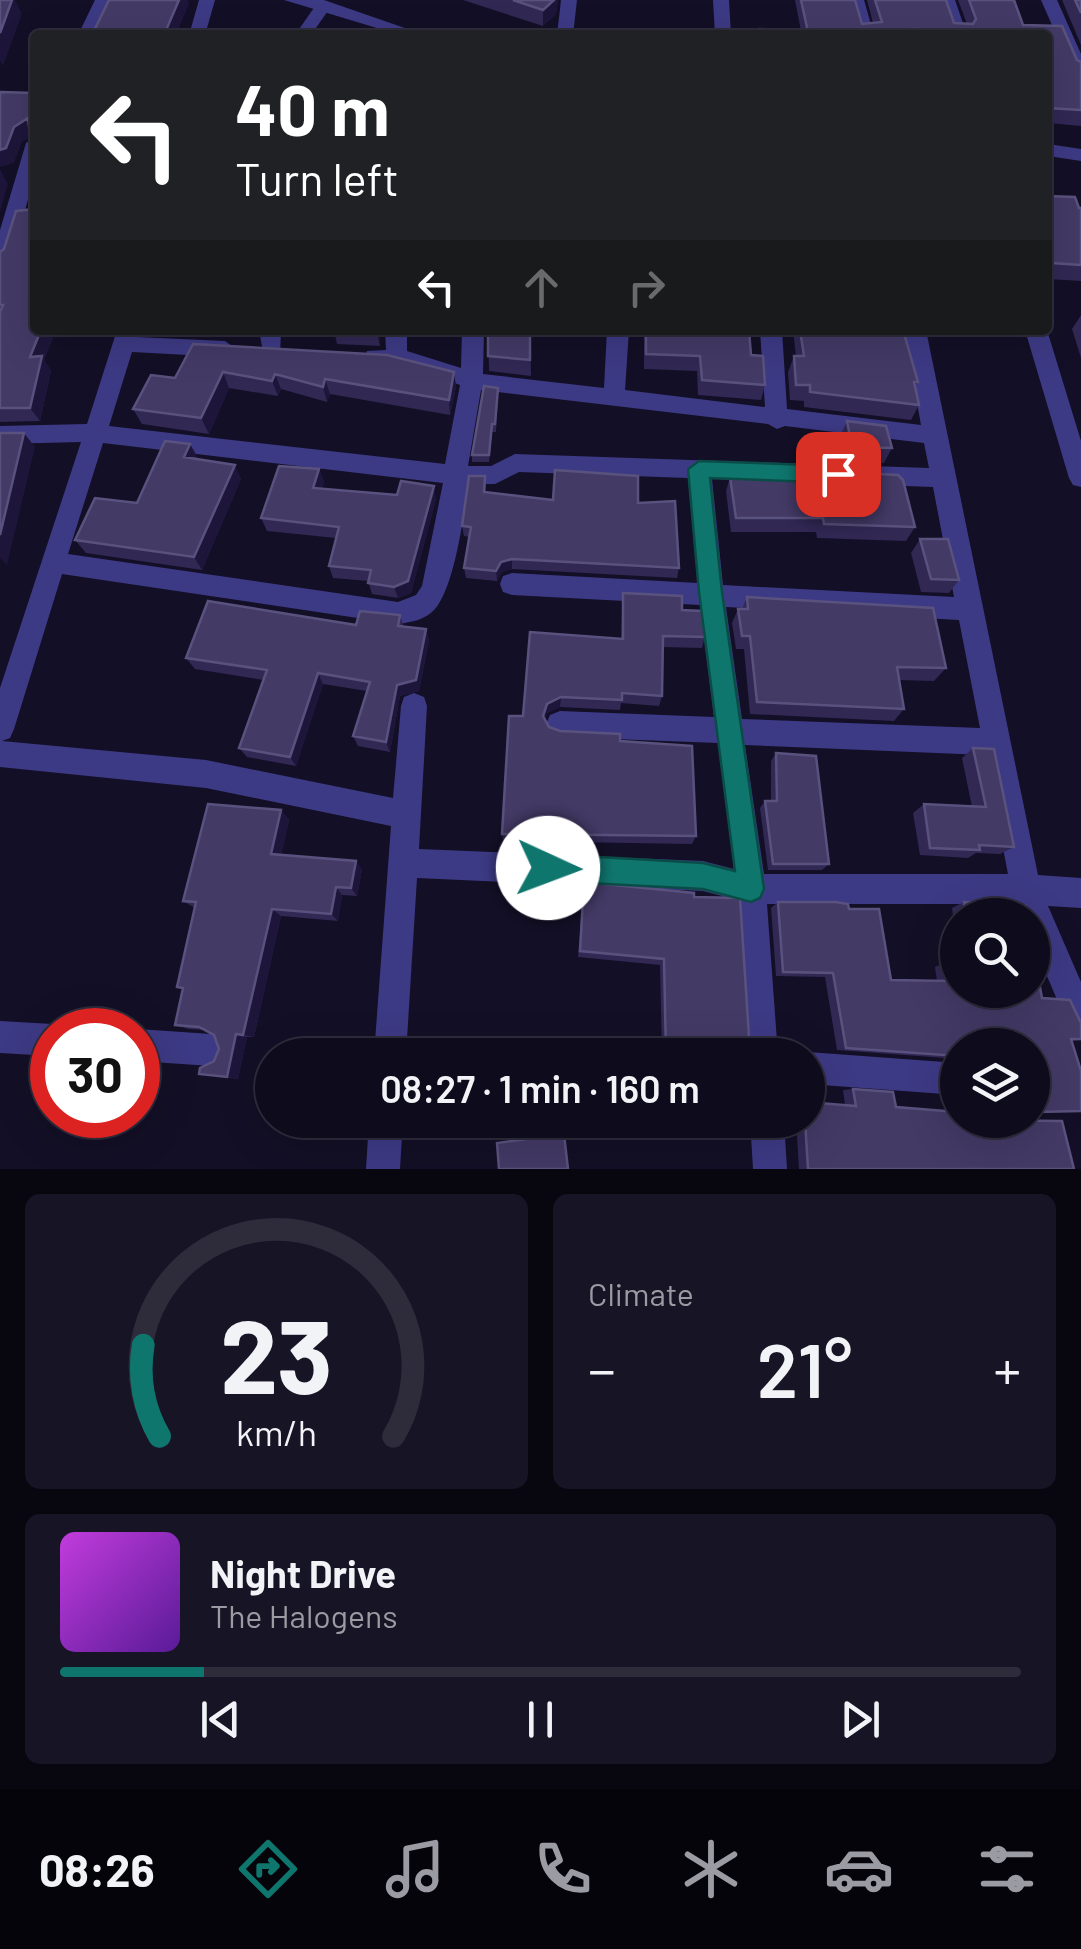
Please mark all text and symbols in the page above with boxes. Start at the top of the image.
text: 40 m [235,66,390,150]
icon: left [70,70,200,200]
text: Turn left [235,151,399,205]
icon: left [409,260,464,315]
icon: ahead [514,260,569,315]
icon: right [619,260,674,315]
pin [796,432,881,517]
icon: arrive [811,447,866,502]
position arrow [496,816,600,920]
map controls [940,898,1050,1138]
button: search [940,898,1050,1008]
speed limit sign: 30 [30,1008,160,1138]
button: layers [940,1028,1050,1138]
text: 08:27 · 1 min · 160 m [380,1065,700,1111]
text: Climate [588,1274,694,1312]
text: 23 [220,1290,333,1415]
text: 21° [757,1323,852,1413]
text: − [588,1335,616,1401]
text: + [993,1335,1021,1401]
text: km/h [236,1410,317,1453]
text: Night Drive [210,1550,396,1596]
text: The Halogens [210,1596,398,1634]
icon: previous [193,1692,248,1747]
icon: pause [513,1692,568,1747]
icon: next [833,1692,888,1747]
icon: directions [233,1834,303,1904]
icon: music [380,1834,450,1904]
icon: phone [528,1834,598,1904]
icon: climate [676,1834,746,1904]
icon: car [824,1834,894,1904]
icon: filters [972,1834,1042,1904]
text: 08:26 [39,1842,155,1896]

